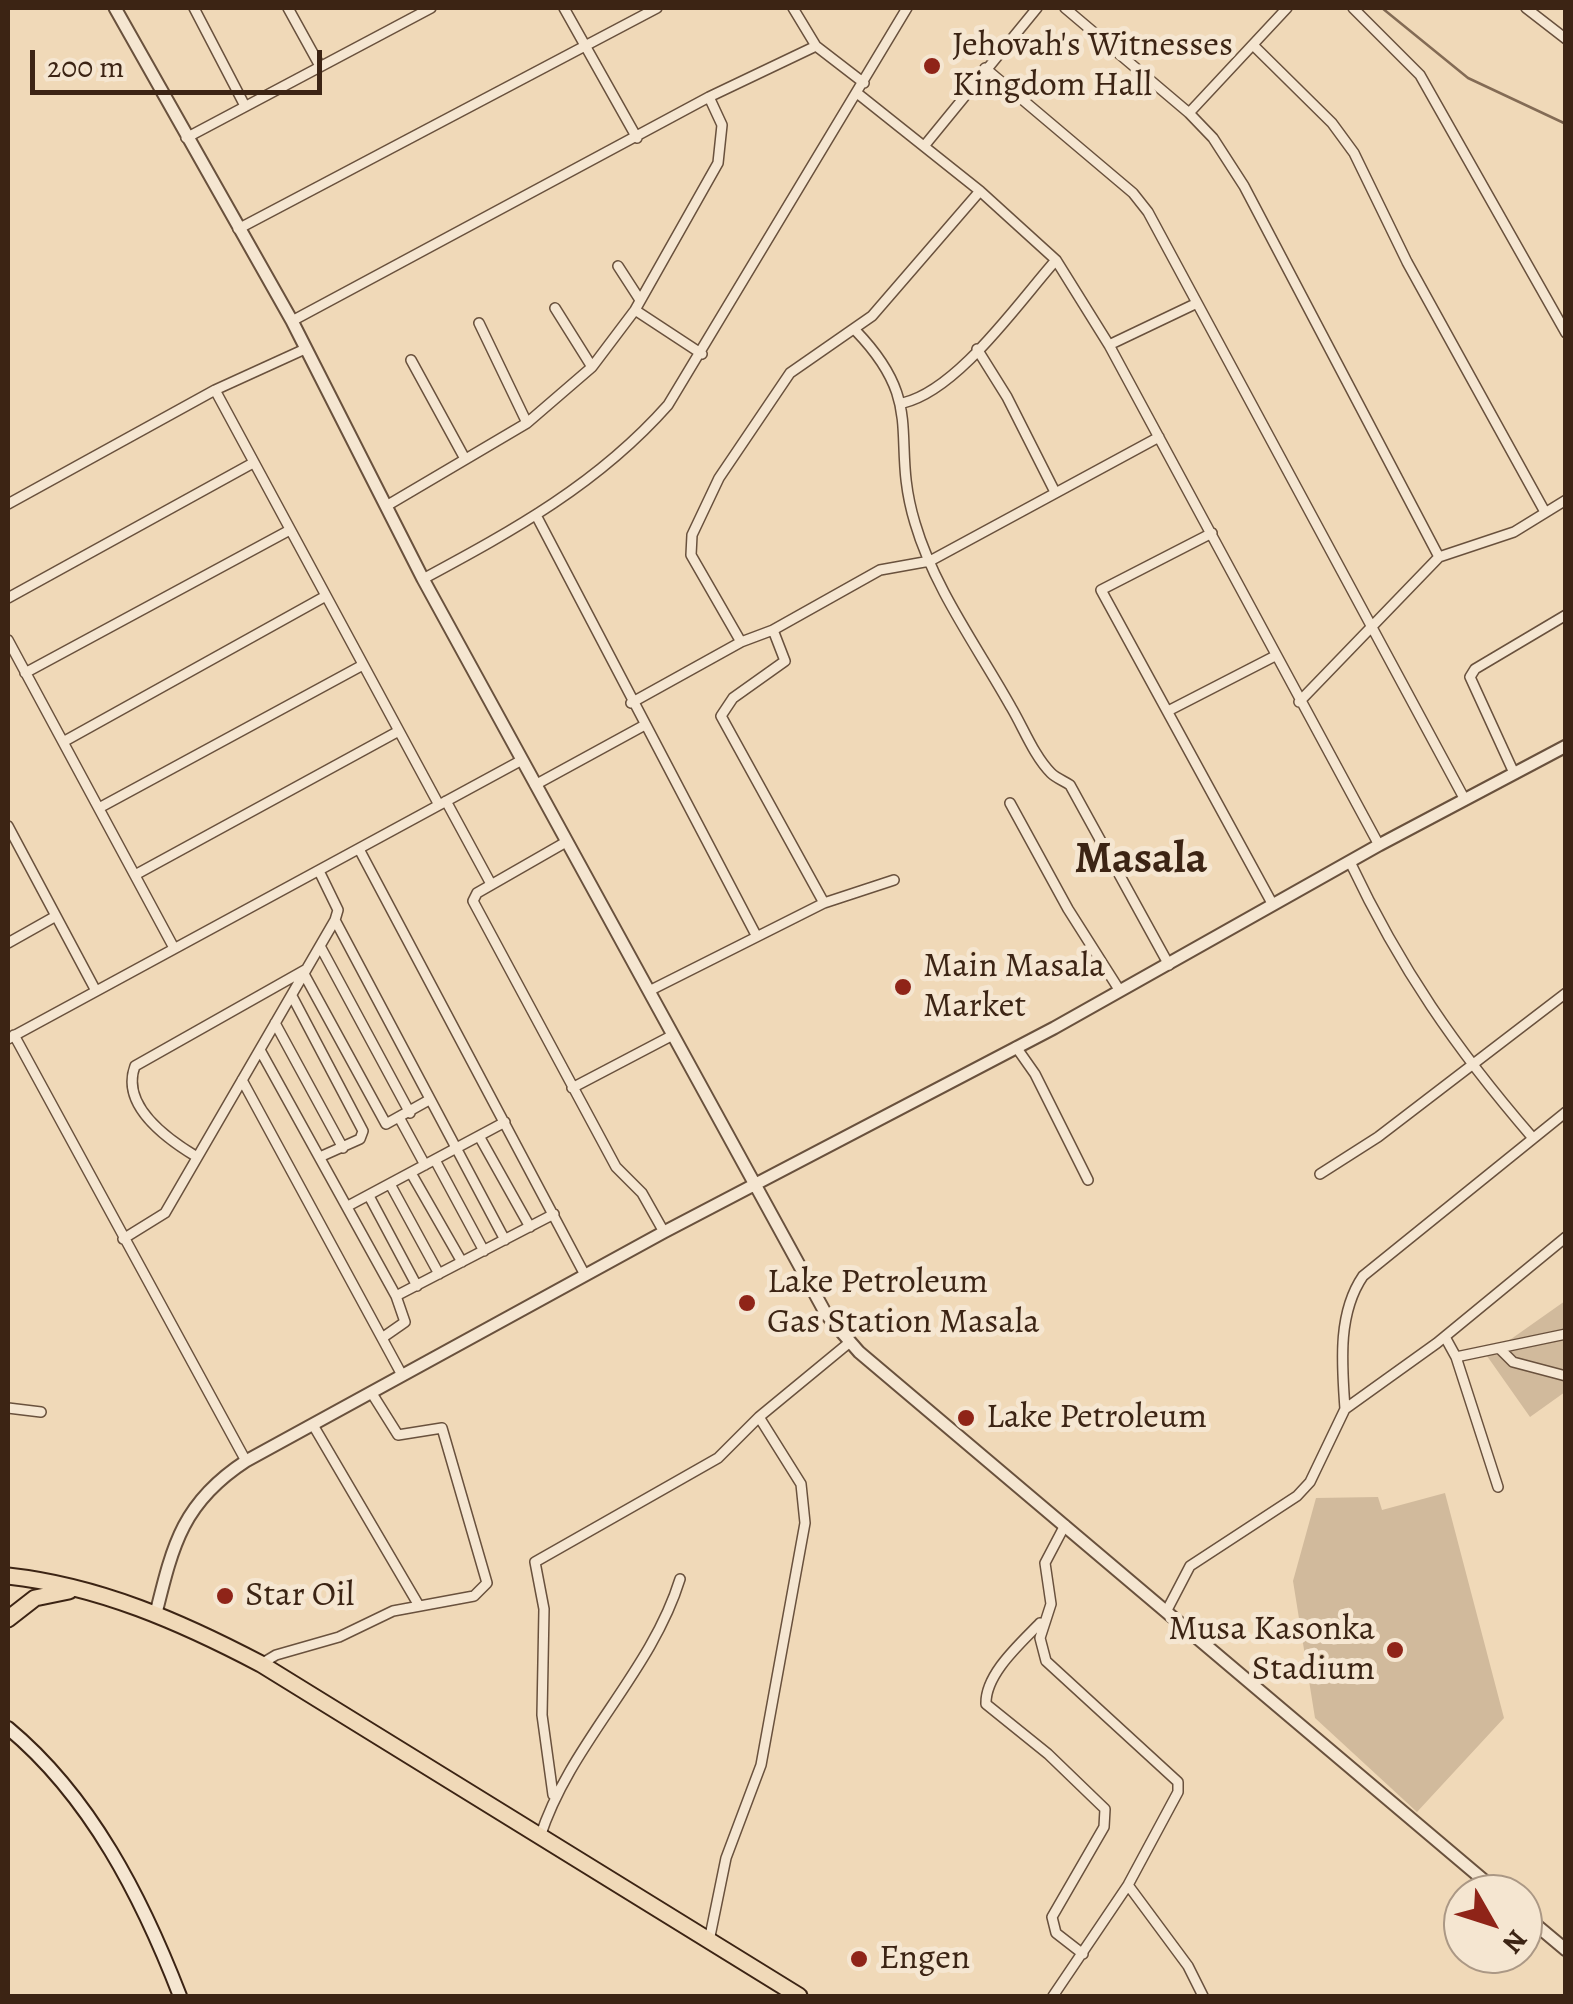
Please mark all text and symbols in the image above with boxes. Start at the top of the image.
place label: Jehovah's Witnesses Kingdom Hall [952,25,1233,107]
scale bar [35,30,328,92]
text: 200 m [47,47,124,87]
marker: Jehovah's Witnesses Kingdom Hall [921,55,943,77]
district label: Masala [1075,834,1207,888]
place label: Main Masala Market [923,946,1105,1028]
marker: Main Masala Market [892,976,914,998]
place label: Lake Petroleum Gas Station Masala [767,1262,1040,1344]
marker: Lake Petroleum Gas Station Masala [736,1292,758,1314]
place label: Lake Petroleum [986,1397,1207,1439]
marker: Lake Petroleum [955,1407,977,1429]
place label: Star Oil [245,1575,354,1617]
marker: Star Oil [214,1585,236,1607]
place label: Musa Kasonka Stadium [1168,1609,1375,1691]
marker: Musa Kasonka Stadium [1384,1639,1406,1661]
north arrow [1443,1874,1543,1974]
text: N [1494,1922,1536,1961]
place label: Engen [879,1938,970,1980]
marker: Engen [848,1948,870,1970]

